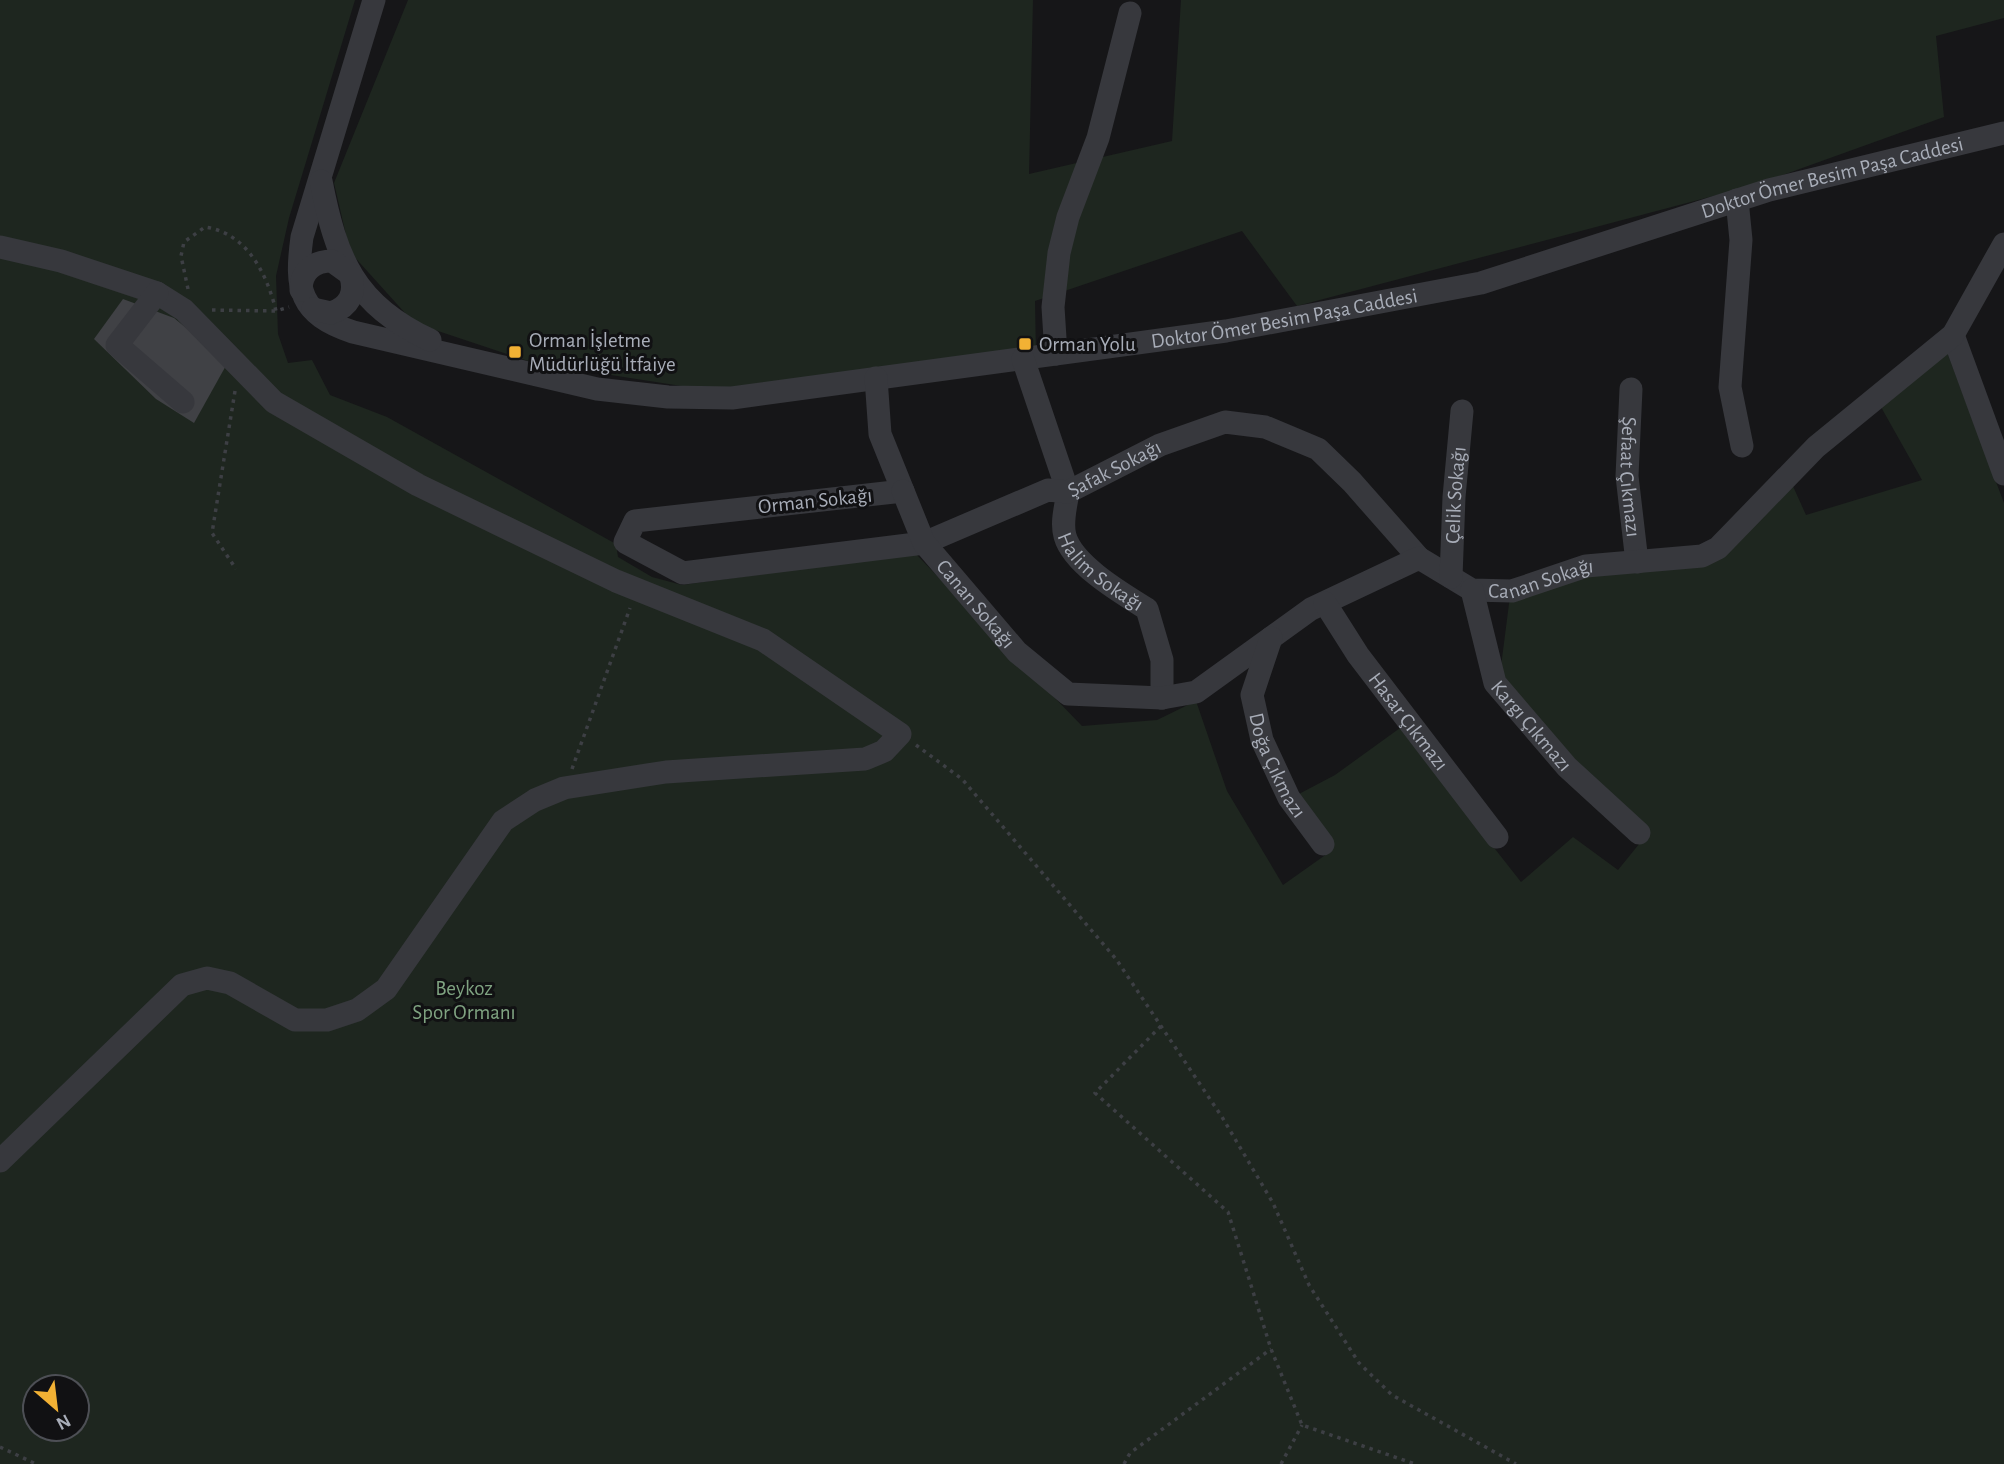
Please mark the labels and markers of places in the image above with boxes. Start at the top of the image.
place label: Orman İşletme Müdürlüğü İtfaiye [529,329,676,375]
place label: Orman Yolu [1039,334,1136,355]
marker: Orman Yolu [1017,336,1033,352]
marker: Orman İşletme Müdürlüğü İtfaiye [507,344,523,360]

